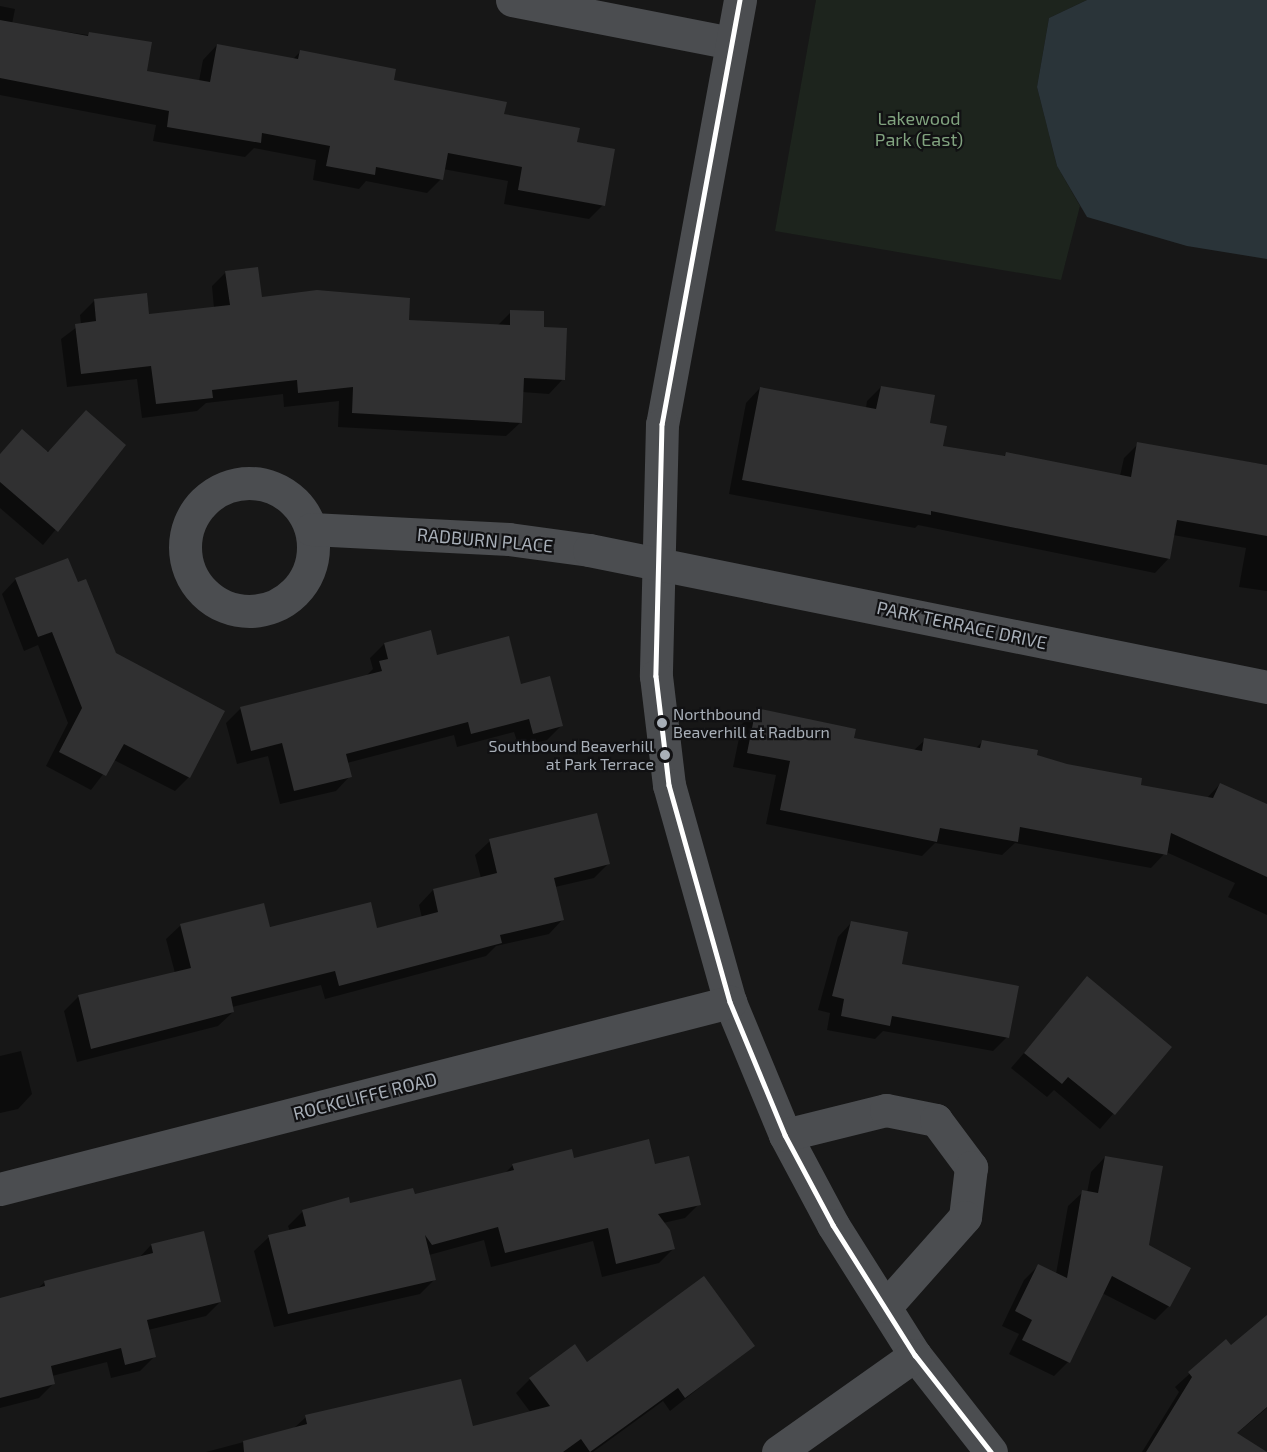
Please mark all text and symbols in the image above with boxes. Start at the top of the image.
park label: Lakewood Park (East) [875,108,963,150]
street label: RADBURN PLACE [416,523,554,557]
street label: PARK TERRACE DRIVE [875,596,1049,654]
place label: Northbound Beaverhill at Radburn [673,704,830,742]
marker: Northbound Beaverhill at Radburn [656,717,668,729]
place label: Southbound Beaverhill at Park Terrace [489,736,654,774]
marker: Southbound Beaverhill at Park Terrace [659,749,671,761]
street label: ROCKCLIFFE ROAD [291,1068,439,1124]

